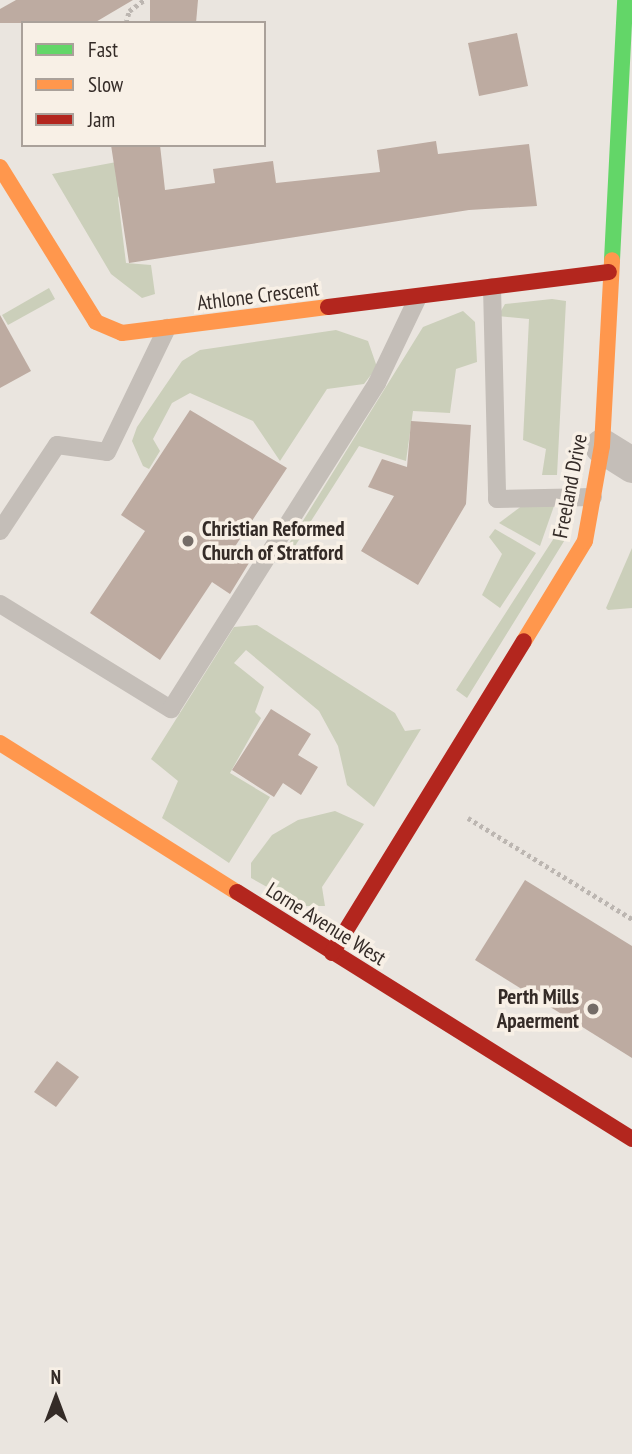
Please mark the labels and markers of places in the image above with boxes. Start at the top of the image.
place label: Christian Reformed Church of Stratford [202,516,345,566]
marker: Christian Reformed Church of Stratford [180,533,196,549]
place label: Perth Mills Apaerment [497,984,579,1034]
marker: Perth Mills Apaerment [585,1001,601,1017]

